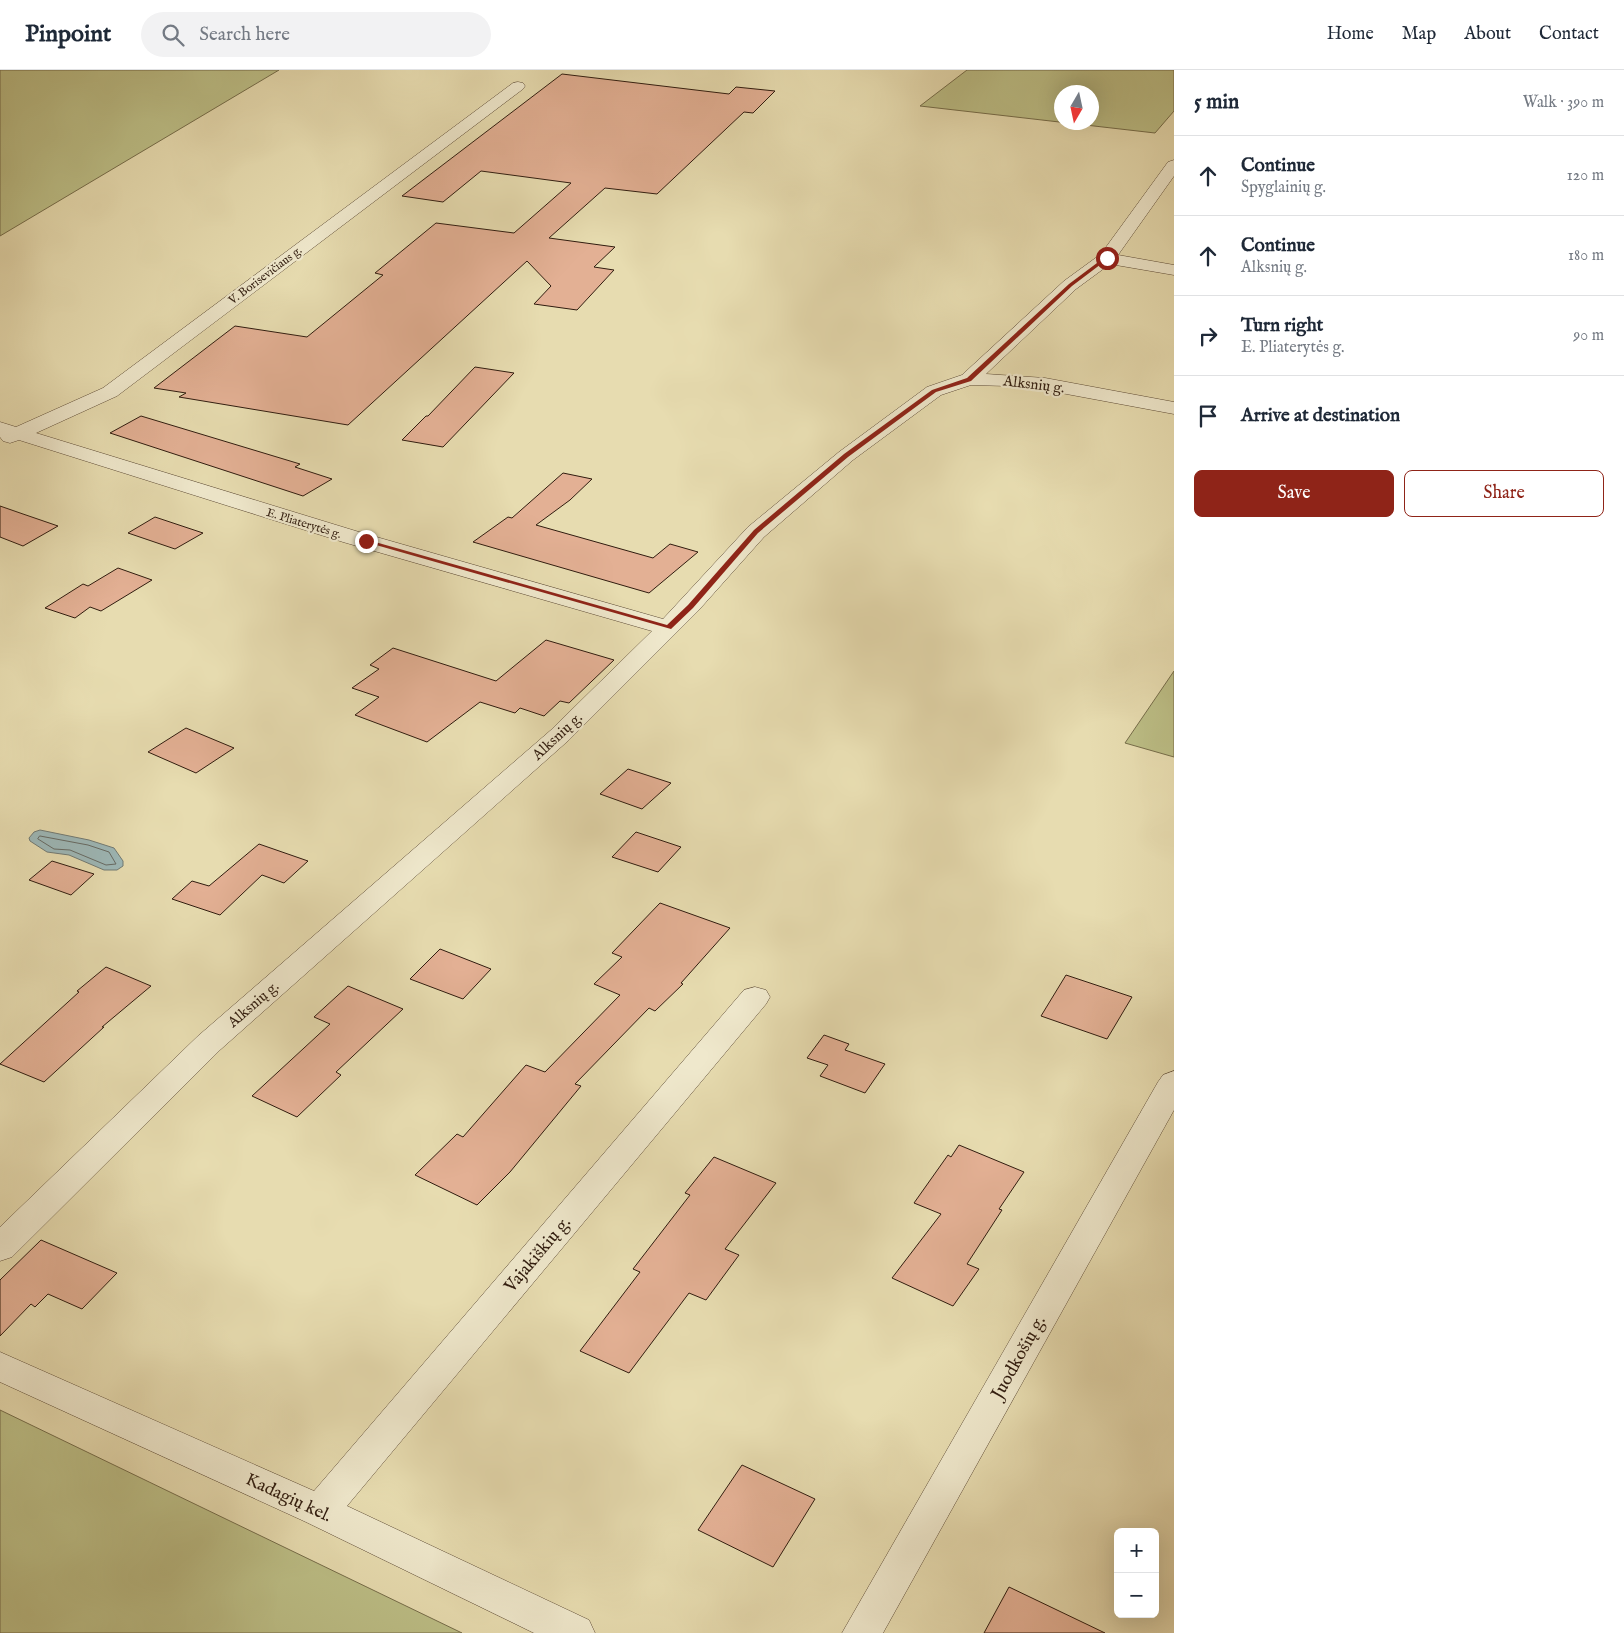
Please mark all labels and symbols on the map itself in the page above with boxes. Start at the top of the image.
north arrow [1054,85,1099,130]
street label: V. Borisevičiaus g. [225,243,305,309]
route start [1096,247,1119,270]
street label: Alksnių g. [1001,371,1066,398]
street label: E. Pliaterytės g. [265,505,343,542]
route end [355,530,378,553]
street label: Alksnių g. [528,708,586,765]
street label: Alksnių g. [223,977,283,1032]
street label: Vajakiškių g. [499,1212,577,1298]
street label: Juodkošių g. [986,1312,1052,1405]
street label: Kadagių kel. [242,1468,335,1528]

